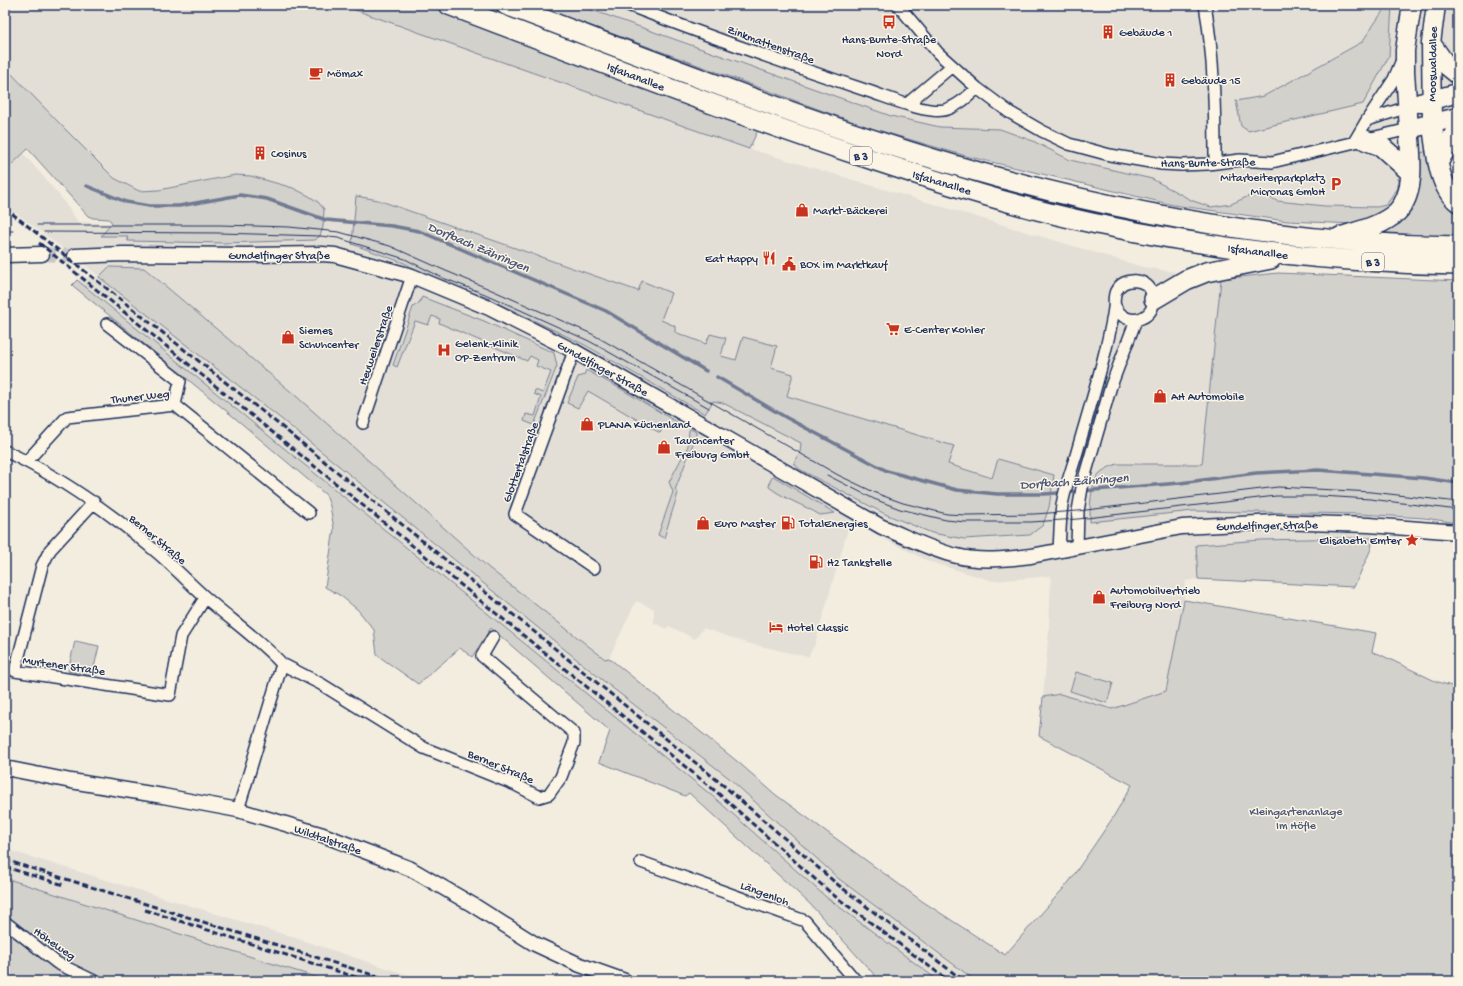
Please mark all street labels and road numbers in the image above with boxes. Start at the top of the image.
street label: Zinkmattenstraße [725,24,817,68]
street label: Mooswaldallee [1426,26,1442,102]
street label: Isfahanallee [604,60,667,96]
road number: B 3 [850,147,872,165]
street label: Hans-Bunte-Straße [1161,156,1256,172]
street label: Isfahanallee [910,168,973,200]
street label: Isfahanallee [1227,242,1290,264]
street label: Gundelfinger Straße [228,250,331,264]
road number: B 3 [1362,253,1384,271]
street label: Heuweilerstraße [357,303,397,387]
street label: Gundelfinger Straße [554,339,651,401]
street label: Thuner Weg [109,388,170,408]
street label: Glottertalstraße [501,420,543,505]
street label: Berner Straße [124,512,189,569]
street label: Gundelfinger Straße [1216,519,1319,535]
street label: Murtener Straße [22,654,107,680]
street label: Berner Straße [464,747,536,788]
street label: Wildtalstraße [292,823,364,859]
street label: Längenloh [738,880,791,910]
street label: Höheweg [30,925,78,964]

